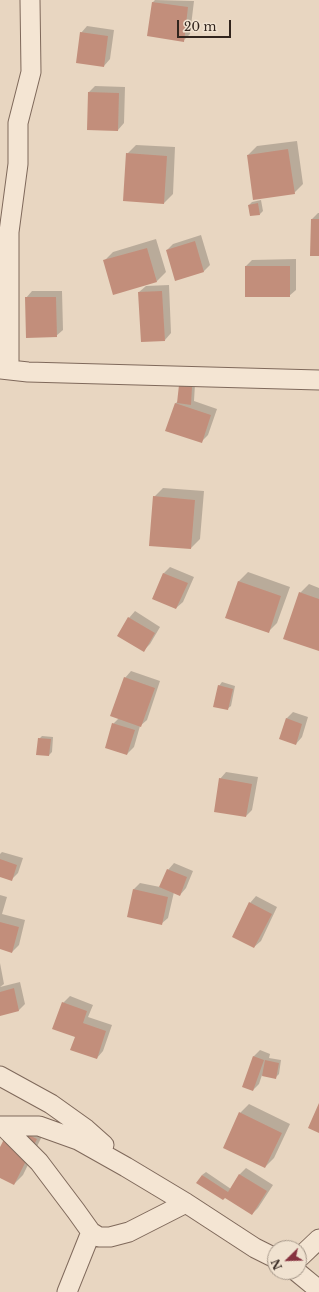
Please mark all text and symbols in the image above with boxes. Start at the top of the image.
scale bar [179,12,233,38]
text: 20 m [184,19,216,34]
north arrow [267,1240,307,1280]
text: N [268,1257,285,1272]

